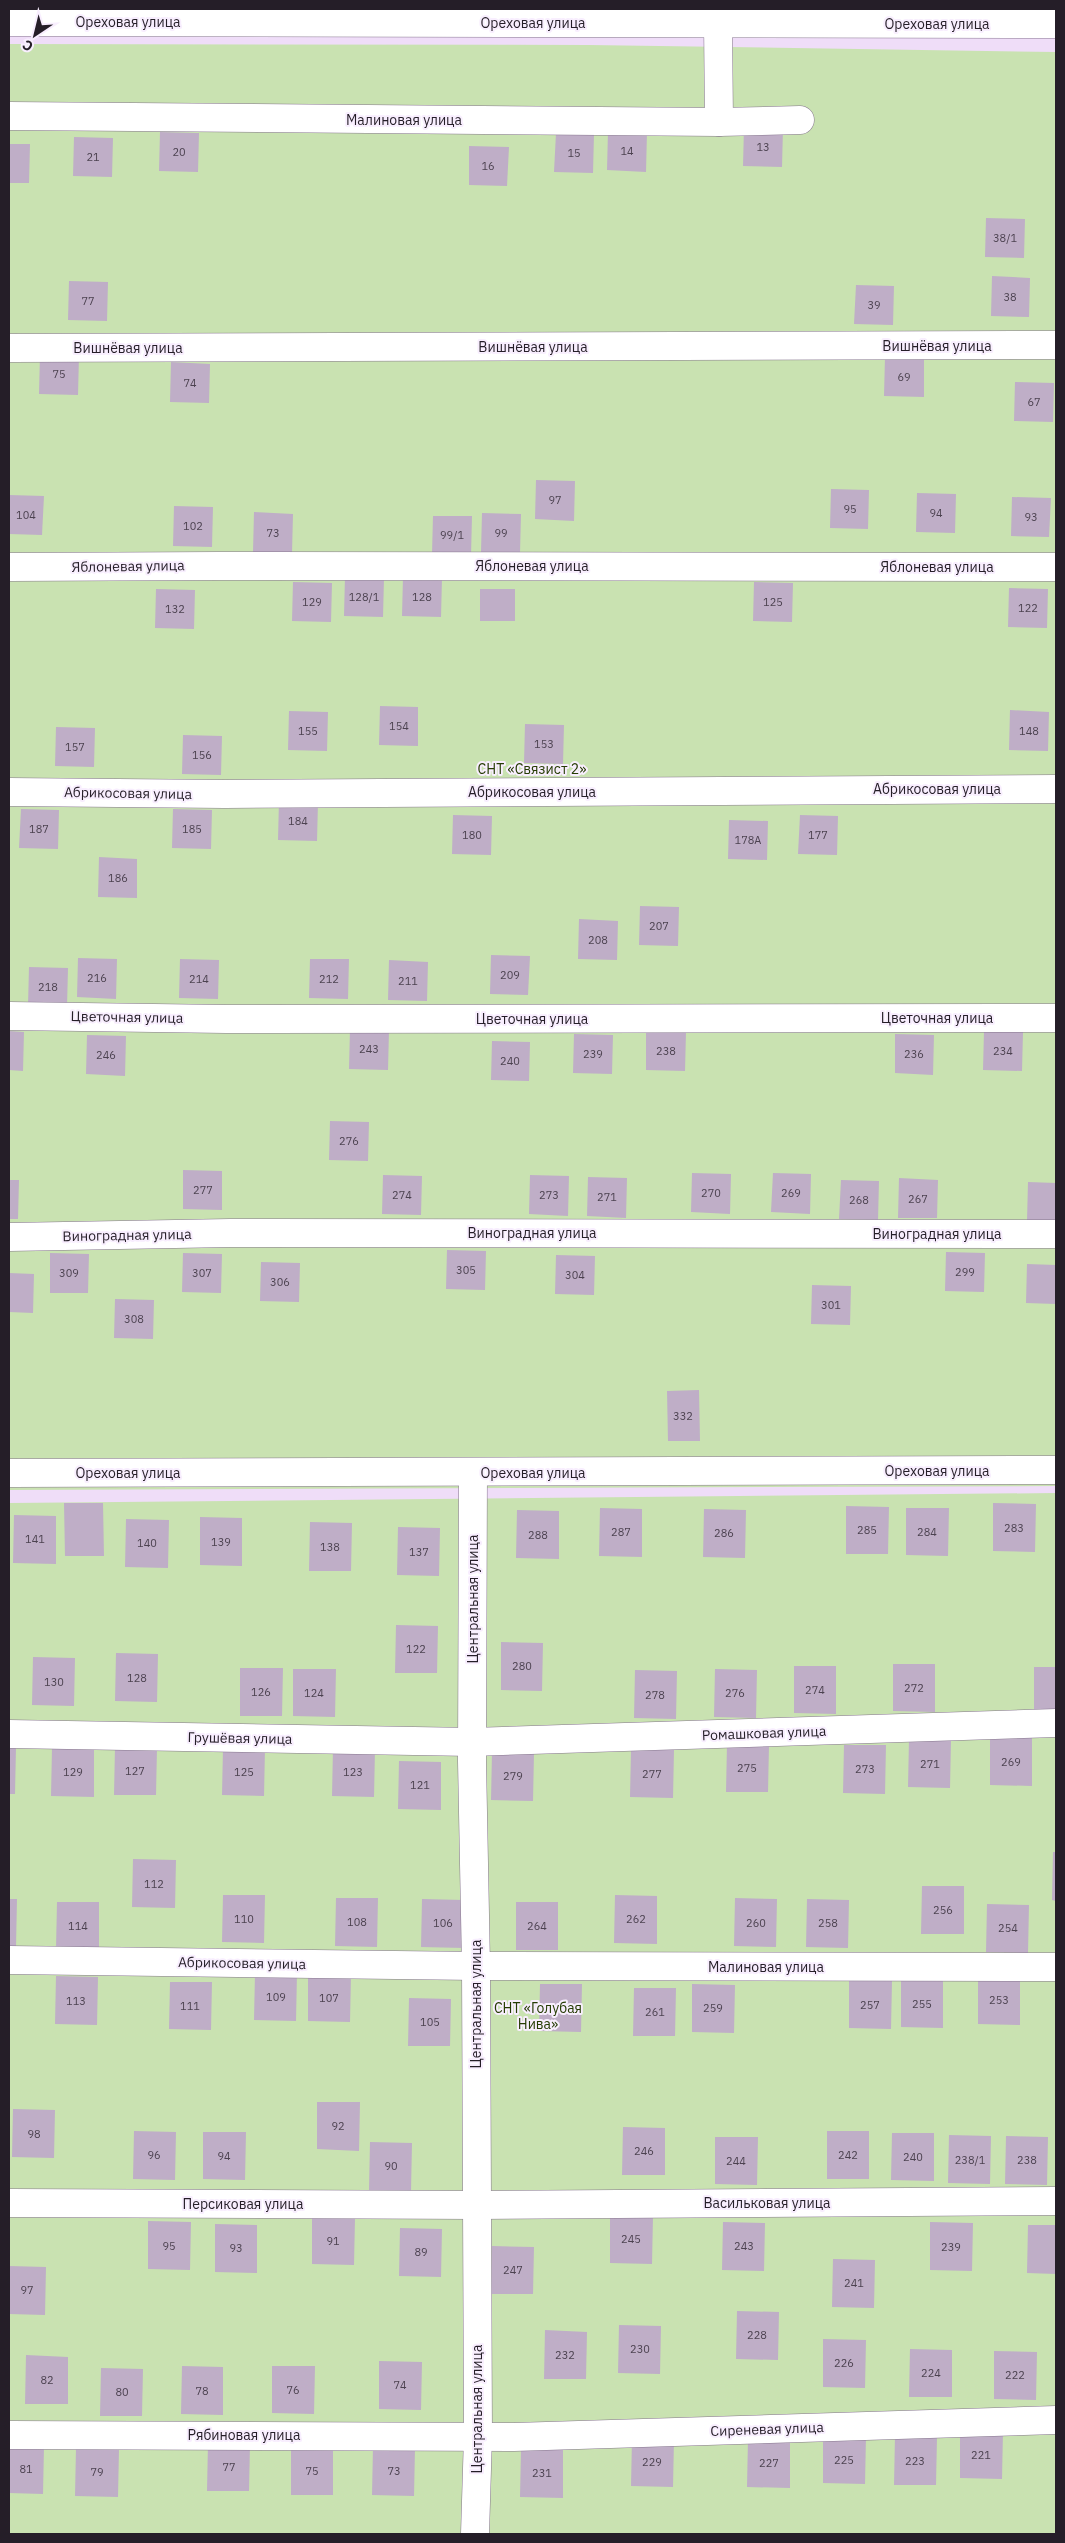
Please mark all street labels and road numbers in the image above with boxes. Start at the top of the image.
street label: Ореховая улица [75,13,181,31]
street label: Ореховая улица [480,14,586,32]
street label: Ореховая улица [884,15,990,33]
street label: Малиновая улица [346,111,463,129]
street label: Вишнёвая улица [882,337,992,355]
street label: Вишнёвая улица [478,338,588,356]
street label: Вишнёвая улица [73,339,183,357]
street label: Яблоневая улица [71,556,185,576]
street label: Яблоневая улица [475,557,589,575]
street label: Яблоневая улица [880,558,994,576]
street label: Абрикосовая улица [873,780,1002,798]
street label: Абрикосовая улица [64,783,193,803]
street label: Абрикосовая улица [468,783,597,801]
street label: Цветочная улица [71,1007,184,1027]
street label: Цветочная улица [881,1009,994,1027]
street label: Цветочная улица [476,1010,589,1028]
street label: Виноградная улица [467,1224,597,1242]
street label: Виноградная улица [62,1225,192,1245]
street label: Виноградная улица [872,1225,1002,1243]
street label: Ореховая улица [884,1462,990,1480]
street label: Ореховая улица [75,1464,181,1482]
street label: Ореховая улица [480,1464,586,1482]
street label: Центральная улица [464,1534,482,1663]
street label: Ромашковая улица [701,1722,827,1744]
street label: Грушёвая улица [187,1728,293,1748]
street label: Центральная улица [467,1939,485,2068]
street label: Абрикосовая улица [178,1953,307,1973]
street label: Малиновая улица [708,1958,825,1976]
street label: Васильковая улица [703,2194,831,2212]
street label: Персиковая улица [183,2195,304,2213]
street label: Центральная улица [468,2344,486,2473]
street label: Сиреневая улица [710,2418,825,2440]
street label: Рябиновая улица [188,2426,301,2444]

